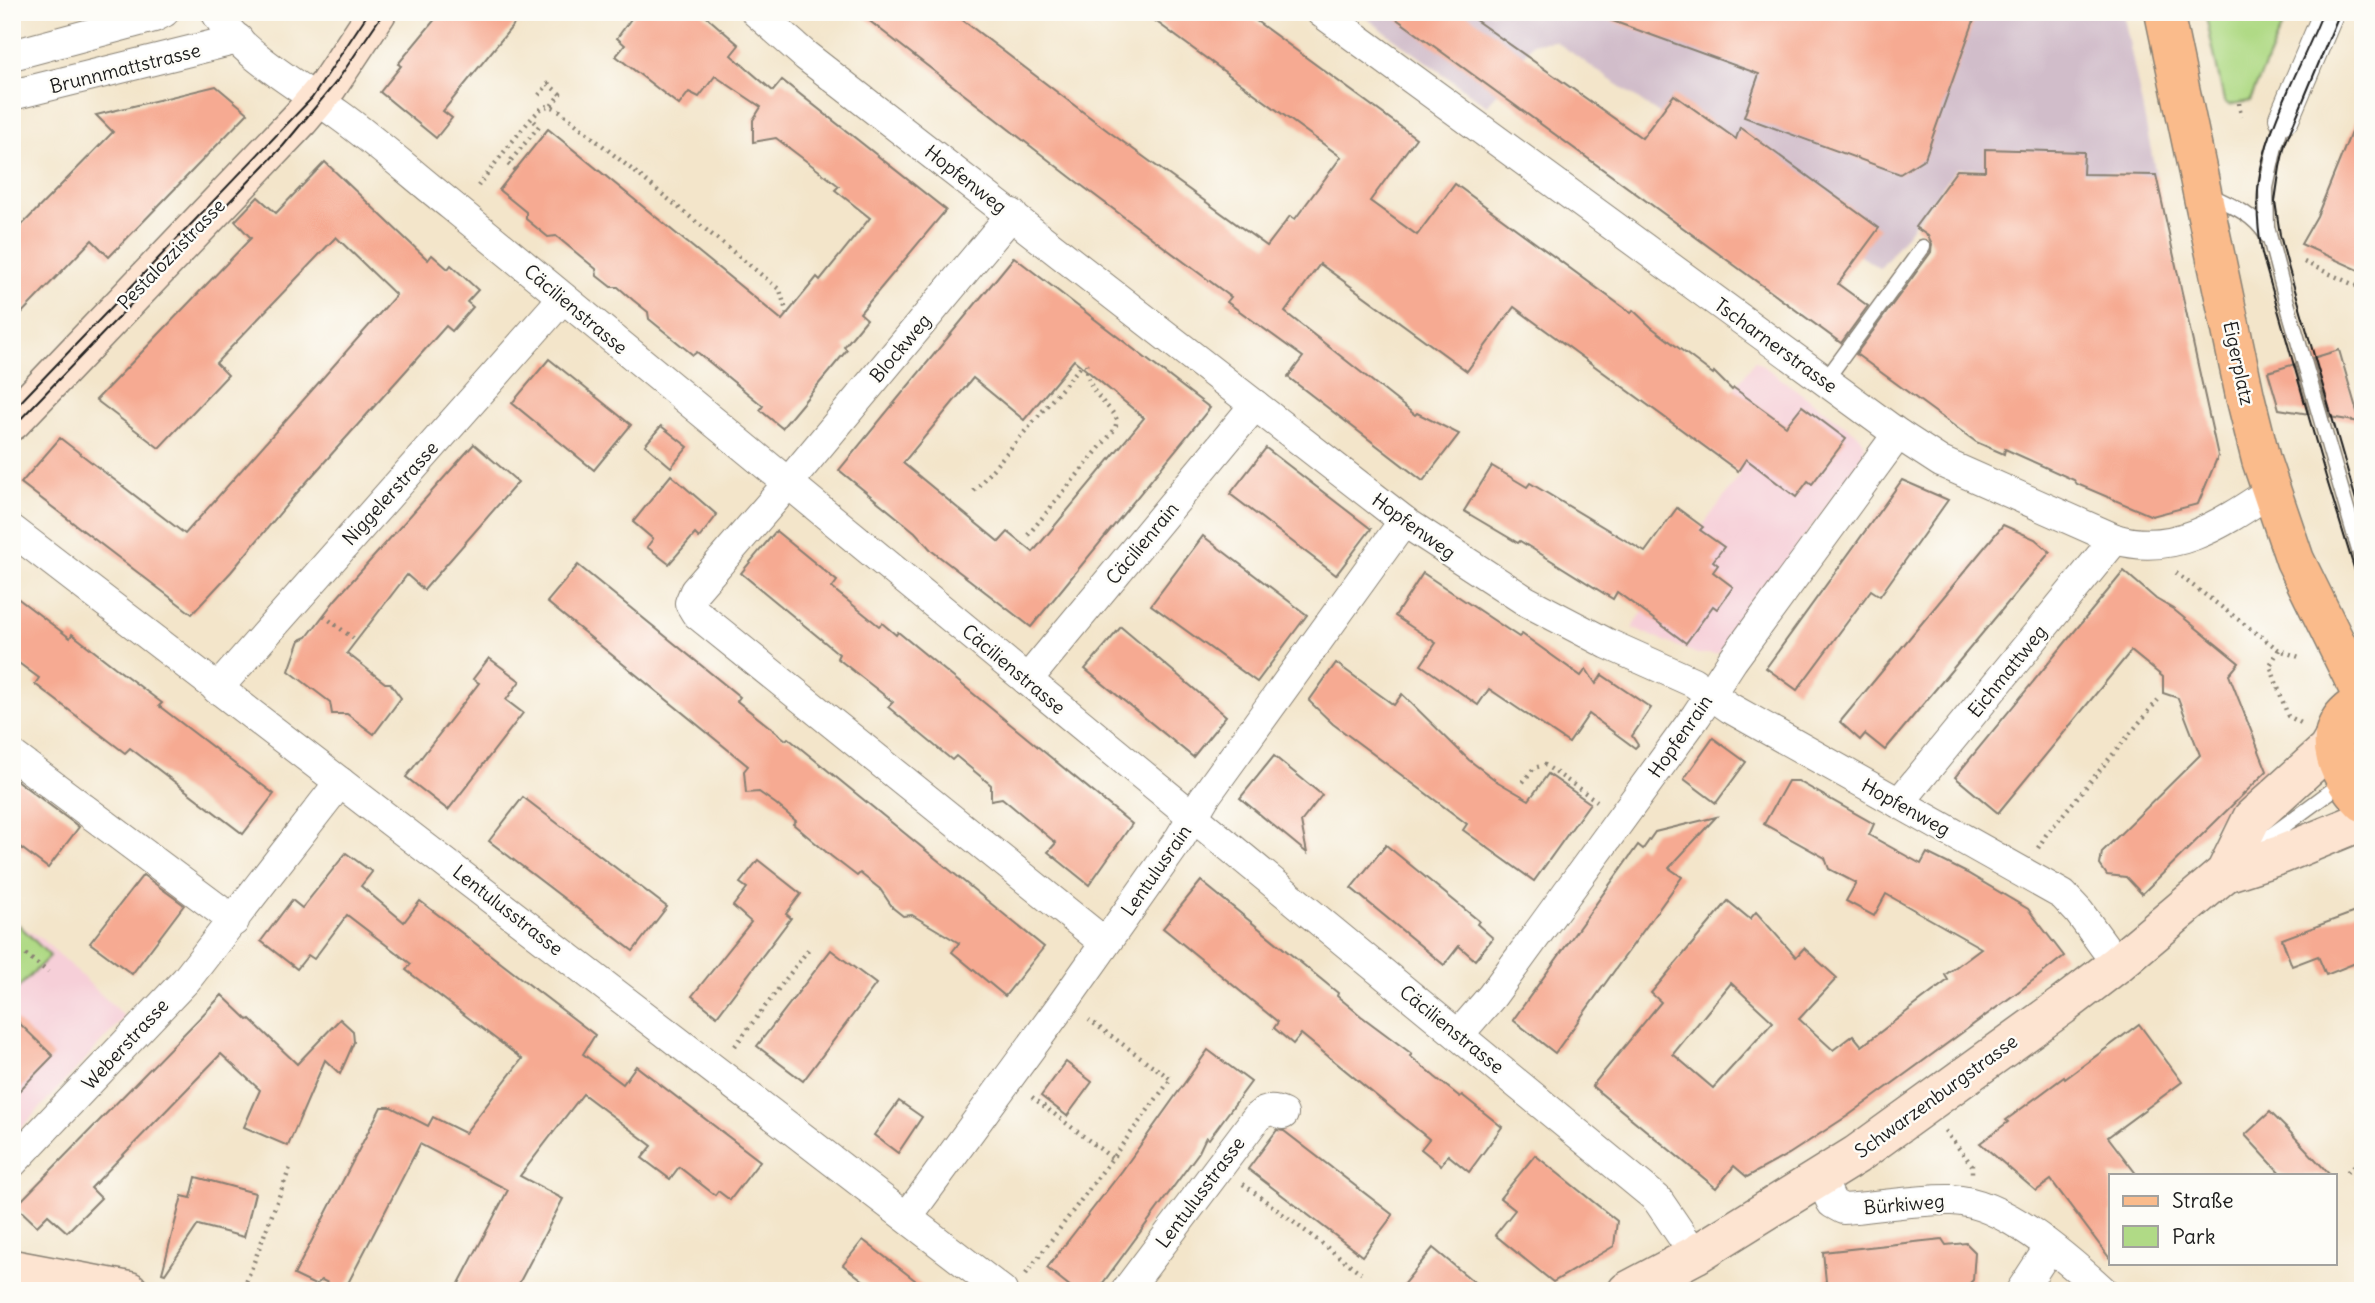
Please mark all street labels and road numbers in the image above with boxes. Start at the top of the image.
street label: Brunnmattstrasse [47,38,203,98]
street label: Hopfenweg [920,139,1012,219]
street label: Pestalozzistrasse [112,194,230,314]
street label: Cäcilienstrasse [519,259,633,359]
street label: Tscharnerstrasse [1710,292,1842,398]
street label: Blockweg [864,309,936,387]
street label: Eigerplatz [2218,319,2260,407]
street label: Niggelerstrasse [337,436,443,550]
street label: Hopfenweg [1367,488,1461,564]
street label: Cäcilienrain [1101,497,1183,589]
street label: Cäcilienstrasse [957,619,1071,719]
street label: Eichmattweg [1962,620,2052,722]
street label: Hopfenrain [1643,690,1717,782]
street label: Hopfenweg [1857,773,1955,841]
street label: Lentulusrain [1116,820,1196,920]
street label: Lentulusstrasse [448,860,568,960]
street label: Cäcilienstrasse [1395,979,1509,1079]
street label: Weberstrasse [77,993,173,1095]
street label: Schwarzenburgstrasse [1850,1029,2022,1163]
street label: Lentulusstrasse [1150,1132,1250,1252]
street label: Bürkiweg [1863,1189,1945,1219]

